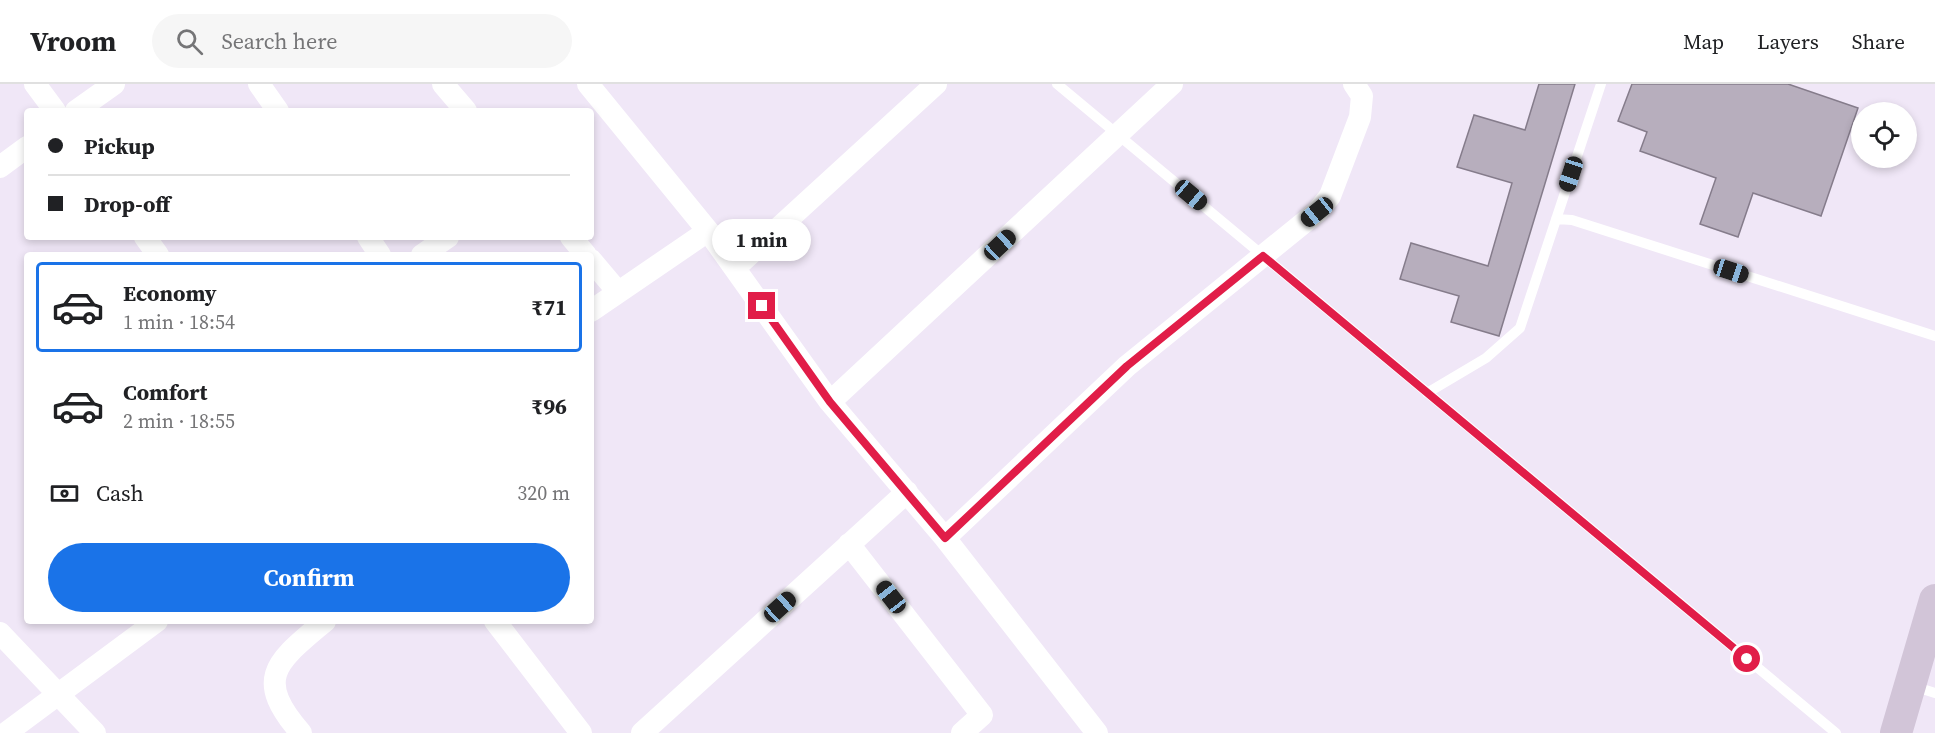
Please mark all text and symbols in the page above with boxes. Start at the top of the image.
search box [152,14,572,68]
text: Vroom [30,22,116,60]
icon: search [173,25,206,58]
text: Search here [221,26,337,56]
text: Map [1683,27,1724,56]
text: Layers [1757,27,1819,56]
text: Share [1852,27,1905,56]
map controls [1851,102,1917,168]
button: locate [1851,102,1917,168]
text: Pickup [84,131,155,161]
car [1557,154,1585,194]
car [1171,177,1211,213]
text: Drop-off [84,189,170,219]
car [1297,194,1337,230]
callout: 1 min [712,219,812,261]
text: 1 min [736,226,787,254]
car [981,226,1019,264]
car [1711,257,1751,285]
text: Economy [123,278,217,308]
icon: car [51,280,105,334]
text: ₹71 [531,292,567,322]
route end [748,292,775,319]
text: 1 min · 18:54 [123,308,235,336]
text: Comfort [123,377,207,407]
icon: car [51,379,105,433]
text: ₹96 [531,391,567,421]
text: 2 min · 18:55 [123,407,235,435]
icon: cash [48,477,81,510]
text: Cash [96,478,144,508]
text: 320 m [517,479,570,507]
button: Confirm [48,543,570,612]
car [873,577,909,617]
car [761,588,799,626]
route start [1733,645,1760,672]

